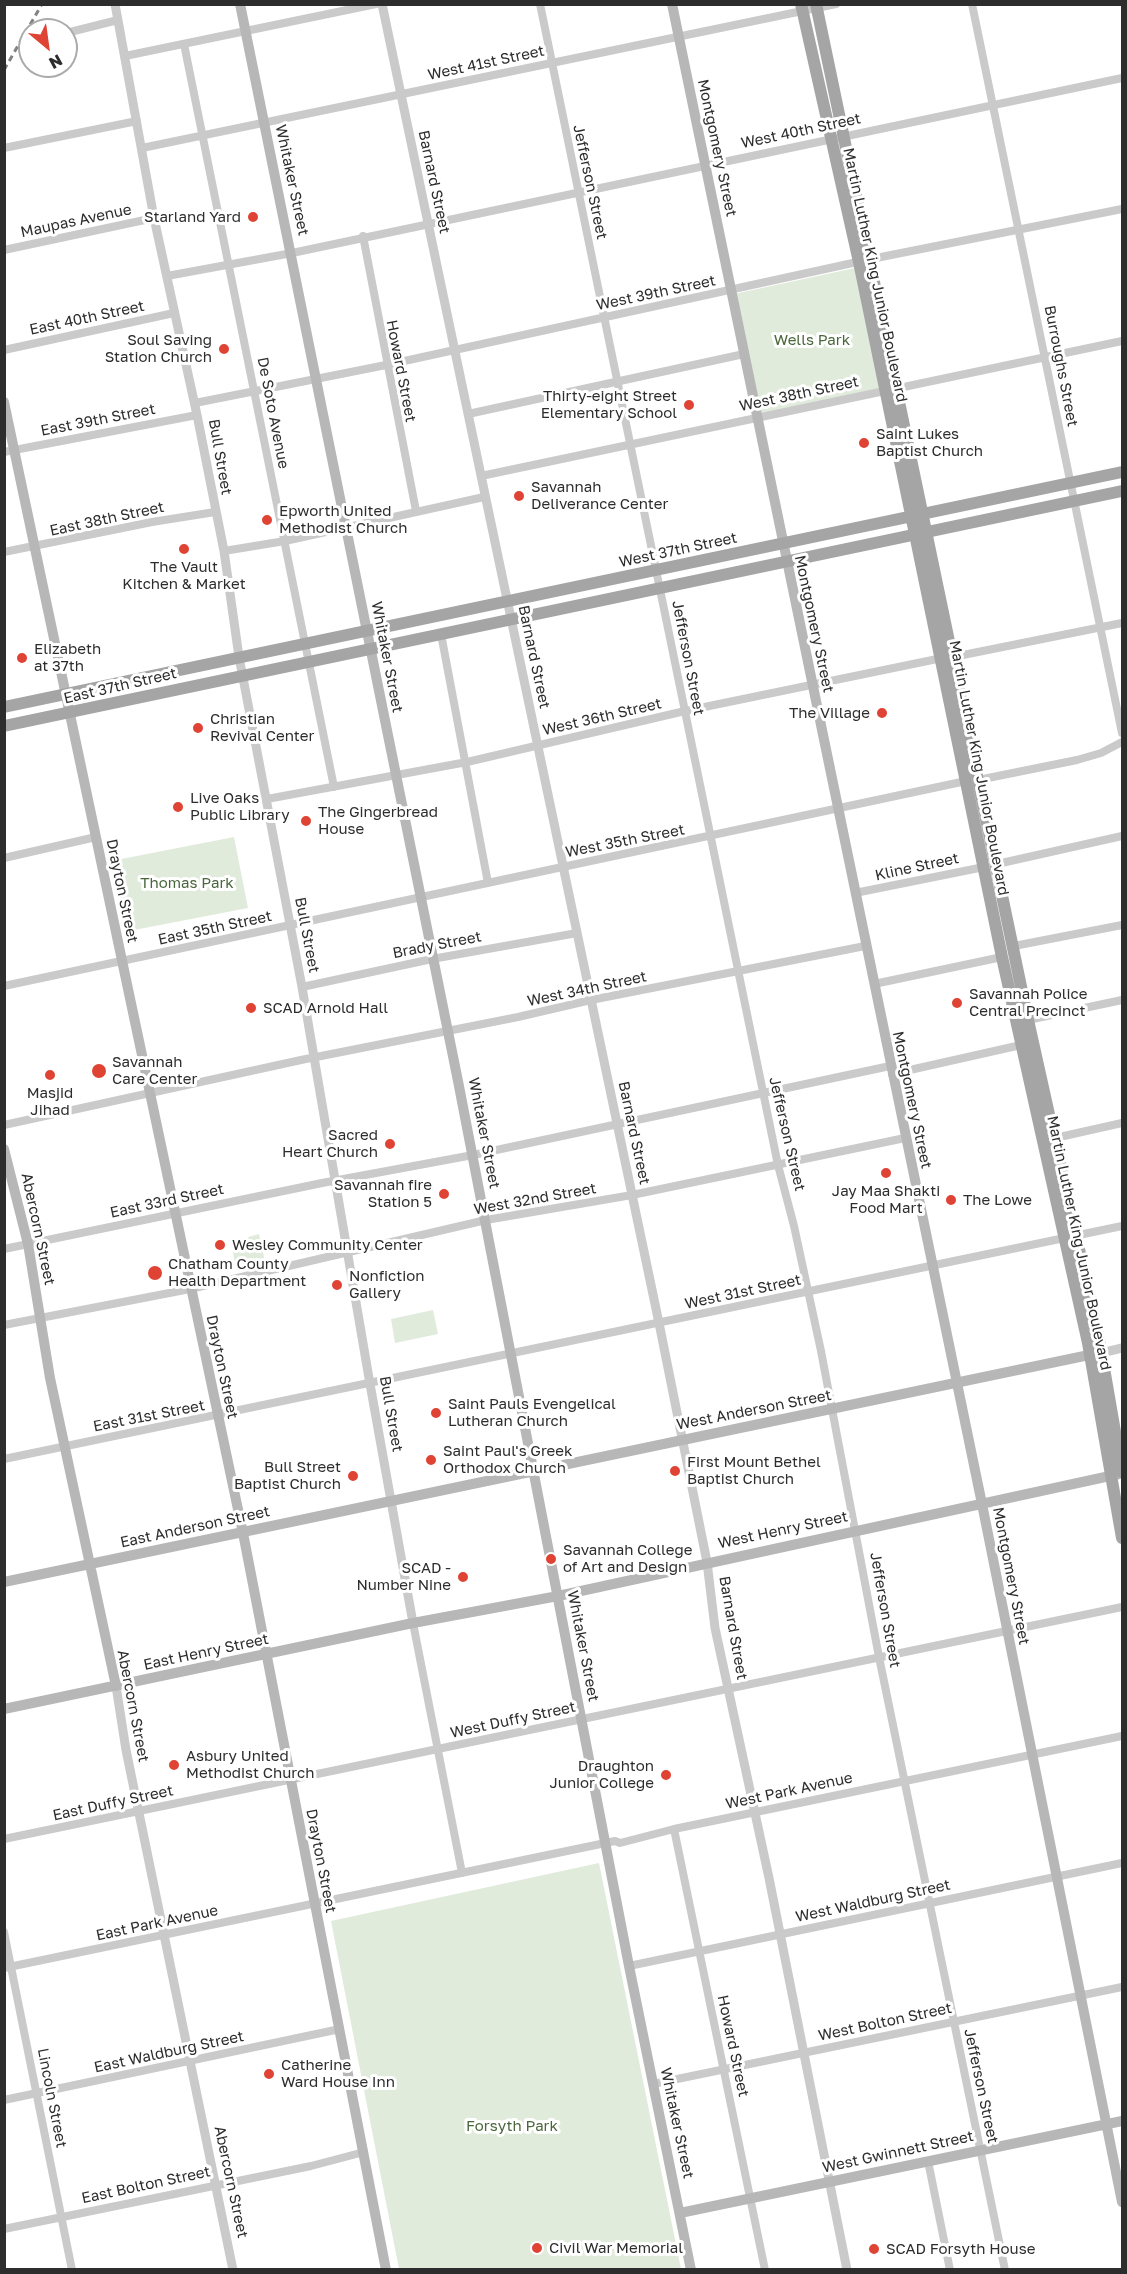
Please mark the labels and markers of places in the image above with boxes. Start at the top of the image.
place label: Starland Yard [144,208,241,226]
marker: Starland Yard [246,210,260,224]
place label: Soul Saving Station Church [105,331,212,366]
marker: Soul Saving Station Church [217,342,231,356]
place label: Thirty-eight Street Elementary School [541,387,677,422]
marker: Thirty-eight Street Elementary School [682,398,696,412]
place label: Saint Lukes Baptist Church [876,425,983,460]
marker: Saint Lukes Baptist Church [857,436,871,450]
place label: Savannah Deliverance Center [531,478,668,513]
marker: Savannah Deliverance Center [512,489,526,503]
place label: Epworth United Methodist Church [279,502,407,537]
marker: Epworth United Methodist Church [260,513,274,527]
marker: The Vault Kitchen & Market [177,542,191,556]
place label: The Vault Kitchen & Market [122,558,246,593]
place label: Elizabeth at 37th [34,640,101,675]
marker: Elizabeth at 37th [15,651,29,665]
place label: The Village [789,704,870,722]
marker: The Village [875,706,889,720]
place label: Christian Revival Center [210,710,314,745]
marker: Christian Revival Center [191,721,205,735]
place label: Live Oaks Public Library [190,789,290,824]
marker: Live Oaks Public Library [171,800,185,814]
place label: The Gingerbread House [318,803,438,838]
marker: The Gingerbread House [299,814,313,828]
place label: Savannah Police Central Precinct [969,985,1087,1020]
marker: Savannah Police Central Precinct [950,996,964,1010]
place label: SCAD Arnold Hall [263,999,388,1017]
marker: SCAD Arnold Hall [244,1001,258,1015]
place label: Savannah Care Center [112,1053,197,1088]
marker: Savannah Care Center [90,1062,108,1080]
marker: Masjid Jihad [43,1068,57,1082]
place label: Masjid Jihad [27,1084,73,1119]
place label: Sacred Heart Church [282,1126,378,1161]
marker: Sacred Heart Church [383,1137,397,1151]
marker: Jay Maa Shakti Food Mart [879,1166,893,1180]
place label: Savannah fire Station 5 [334,1176,432,1211]
place label: Jay Maa Shakti Food Mart [832,1182,940,1217]
marker: Savannah fire Station 5 [437,1187,451,1201]
place label: The Lowe [963,1191,1032,1209]
marker: The Lowe [944,1193,958,1207]
place label: Wesley Community Center [232,1236,423,1254]
marker: Wesley Community Center [213,1238,227,1252]
place label: Chatham County Health Department [168,1255,306,1290]
marker: Chatham County Health Department [146,1264,164,1282]
place label: Nonfiction Gallery [349,1267,425,1302]
marker: Nonfiction Gallery [330,1278,344,1292]
place label: Saint Pauls Evengelical Lutheran Church [448,1395,616,1430]
marker: Saint Pauls Evengelical Lutheran Church [429,1406,443,1420]
place label: Saint Paul's Greek Orthodox Church [443,1442,572,1477]
marker: Saint Paul's Greek Orthodox Church [424,1453,438,1467]
place label: First Mount Bethel Baptist Church [687,1453,821,1488]
place label: Bull Street Baptist Church [234,1458,341,1493]
marker: First Mount Bethel Baptist Church [668,1464,682,1478]
marker: Bull Street Baptist Church [346,1469,360,1483]
place label: Savannah College of Art and Design [563,1541,692,1576]
marker: Savannah College of Art and Design [544,1552,558,1566]
place label: SCAD - Number Nine [356,1559,451,1594]
marker: SCAD - Number Nine [456,1570,470,1584]
place label: Asbury United Methodist Church [186,1747,314,1782]
place label: Draughton Junior College [549,1757,654,1792]
marker: Asbury United Methodist Church [167,1758,181,1772]
marker: Draughton Junior College [659,1768,673,1782]
place label: Catherine Ward House Inn [281,2056,395,2091]
marker: Catherine Ward House Inn [262,2067,276,2081]
place label: Civil War Memorial [549,2239,683,2257]
place label: SCAD Forsyth House [886,2240,1035,2258]
marker: Civil War Memorial [530,2241,544,2255]
marker: SCAD Forsyth House [867,2242,881,2256]

